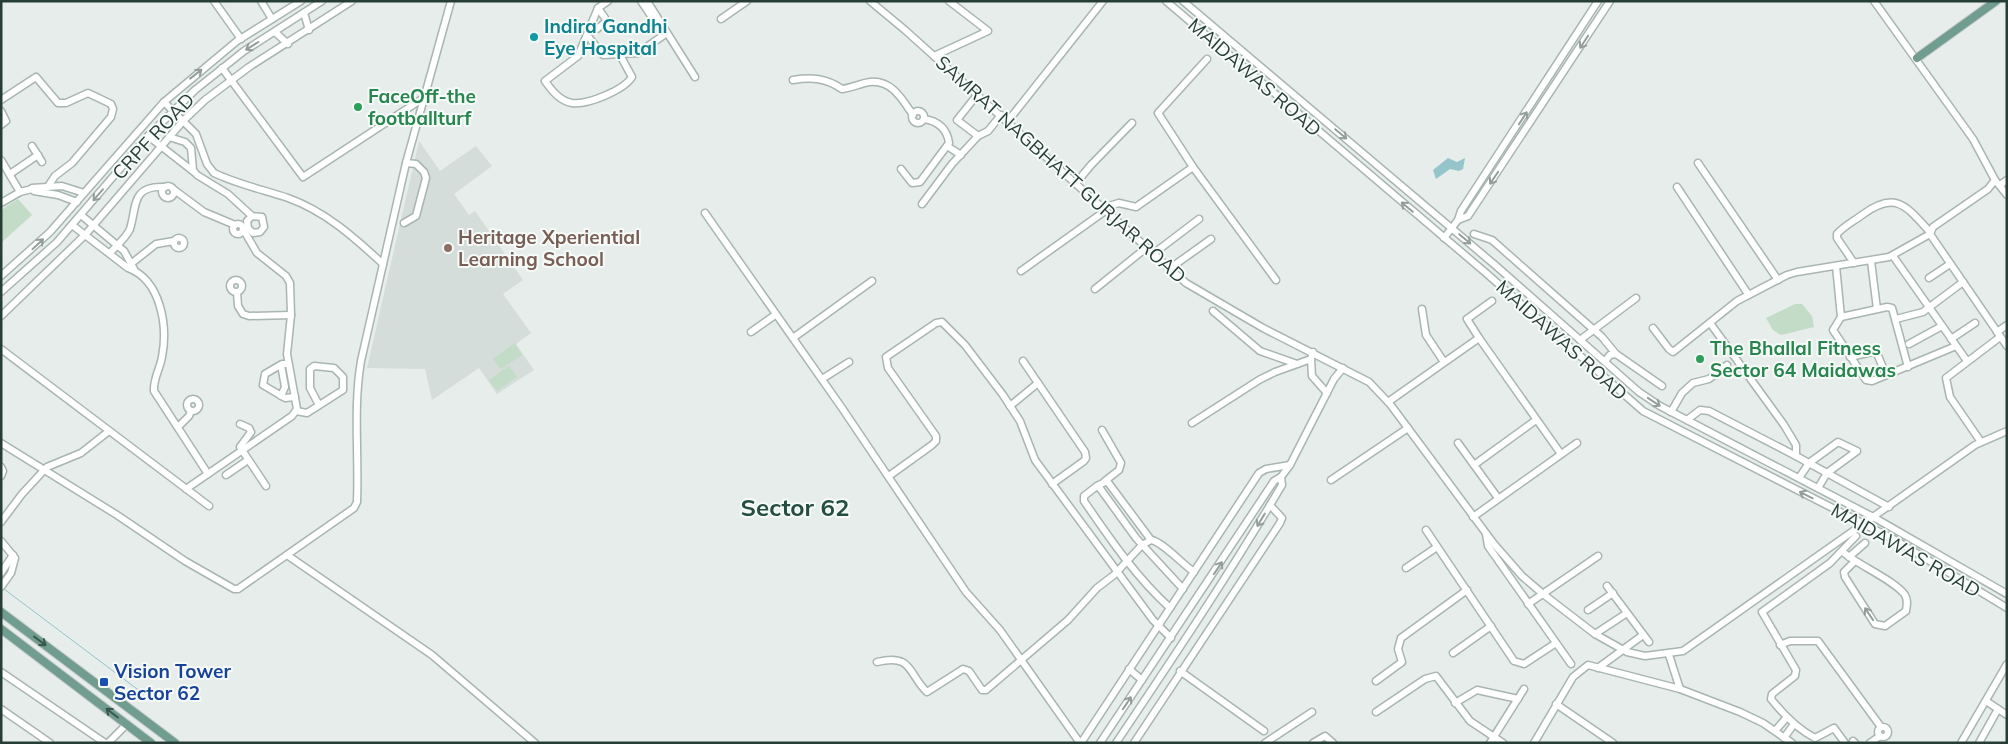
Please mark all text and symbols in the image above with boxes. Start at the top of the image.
street label: MAIDAWAS ROAD [1184,13,1326,141]
place label: Indira Gandhi Eye Hospital [544,14,667,60]
marker: Indira Gandhi Eye Hospital [528,31,540,43]
one-way arrow [1578,35,1589,49]
one-way arrow [245,41,259,51]
street label: SAMRAT NAGBHATT GURJAR ROAD [931,50,1191,288]
one-way arrow [189,68,202,79]
place label: FaceOff-the footballturf [368,84,476,130]
street label: CRPF ROAD [107,88,199,184]
marker: FaceOff-the footballturf [352,101,364,113]
one-way arrow [1518,111,1528,125]
one-way arrow [1334,129,1347,140]
one-way arrow [1489,170,1499,184]
one-way arrow [92,189,104,202]
one-way arrow [1401,201,1414,212]
place label: Heritage Xperiential Learning School [458,225,640,271]
one-way arrow [1458,233,1471,245]
one-way arrow [31,238,44,250]
marker: Heritage Xperiential Learning School [442,242,454,254]
street label: MAIDAWAS ROAD [1491,275,1633,405]
place label: The Bhallal Fitness Sector 64 Maidawas [1710,336,1896,382]
marker: The Bhallal Fitness Sector 64 Maidawas [1694,353,1706,365]
one-way arrow [1647,397,1661,407]
one-way arrow [1799,489,1814,499]
district label: Sector 62 [741,492,849,522]
street label: MAIDAWAS ROAD [1827,497,1985,603]
one-way arrow [1256,512,1266,526]
one-way arrow [1213,561,1223,575]
one-way arrow [1864,608,1874,622]
one-way arrow [33,636,46,647]
place label: Vision Tower Sector 62 [113,659,231,705]
marker: Vision Tower Sector 62 [98,676,110,688]
one-way arrow [1122,696,1132,710]
one-way arrow [106,708,119,719]

